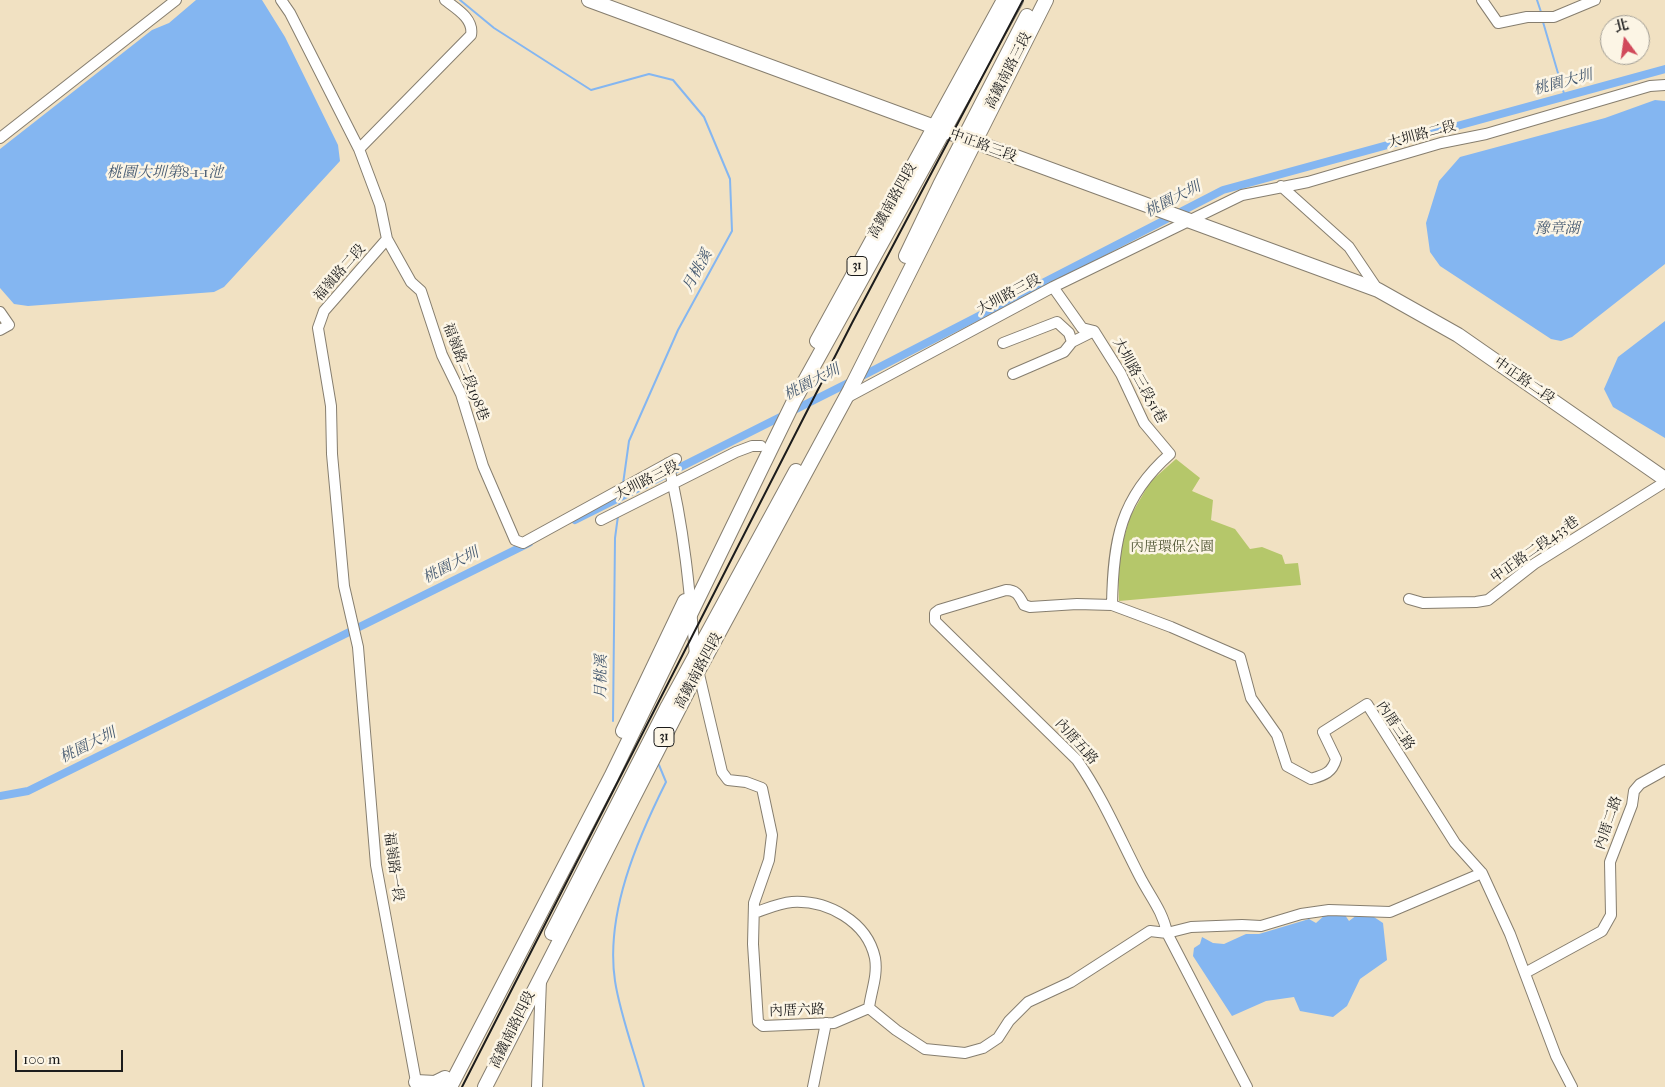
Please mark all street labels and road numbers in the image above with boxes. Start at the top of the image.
street label: 高鐵南路三段 [982,30,1036,112]
street label: 大圳路二段 [1386,118,1458,152]
street label: 中正路三段 [947,126,1019,166]
street label: 高鐵南路四段 [865,160,921,242]
street label: 福嶺路二段 [311,241,369,305]
road number: 31 [847,256,867,276]
street label: 大圳路三段 [974,271,1044,319]
street label: 福嶺路二段198巷 [439,321,491,423]
street label: 大圳路三段51巷 [1109,335,1169,427]
street label: 中正路二段 [1491,354,1557,408]
street label: 大圳路三段 [612,458,682,504]
street label: 中正路二段433巷 [1488,513,1582,587]
street label: 高鐵南路四段 [672,630,726,712]
street label: 內厝三路 [1372,698,1418,754]
street label: 內厝五路 [1051,716,1101,768]
road number: 31 [654,728,674,746]
street label: 內厝二路 [1592,794,1626,852]
street label: 福嶺路一段 [380,831,406,903]
street label: 高鐵南路四段 [487,989,539,1071]
street label: 內厝六路 [769,1002,825,1020]

